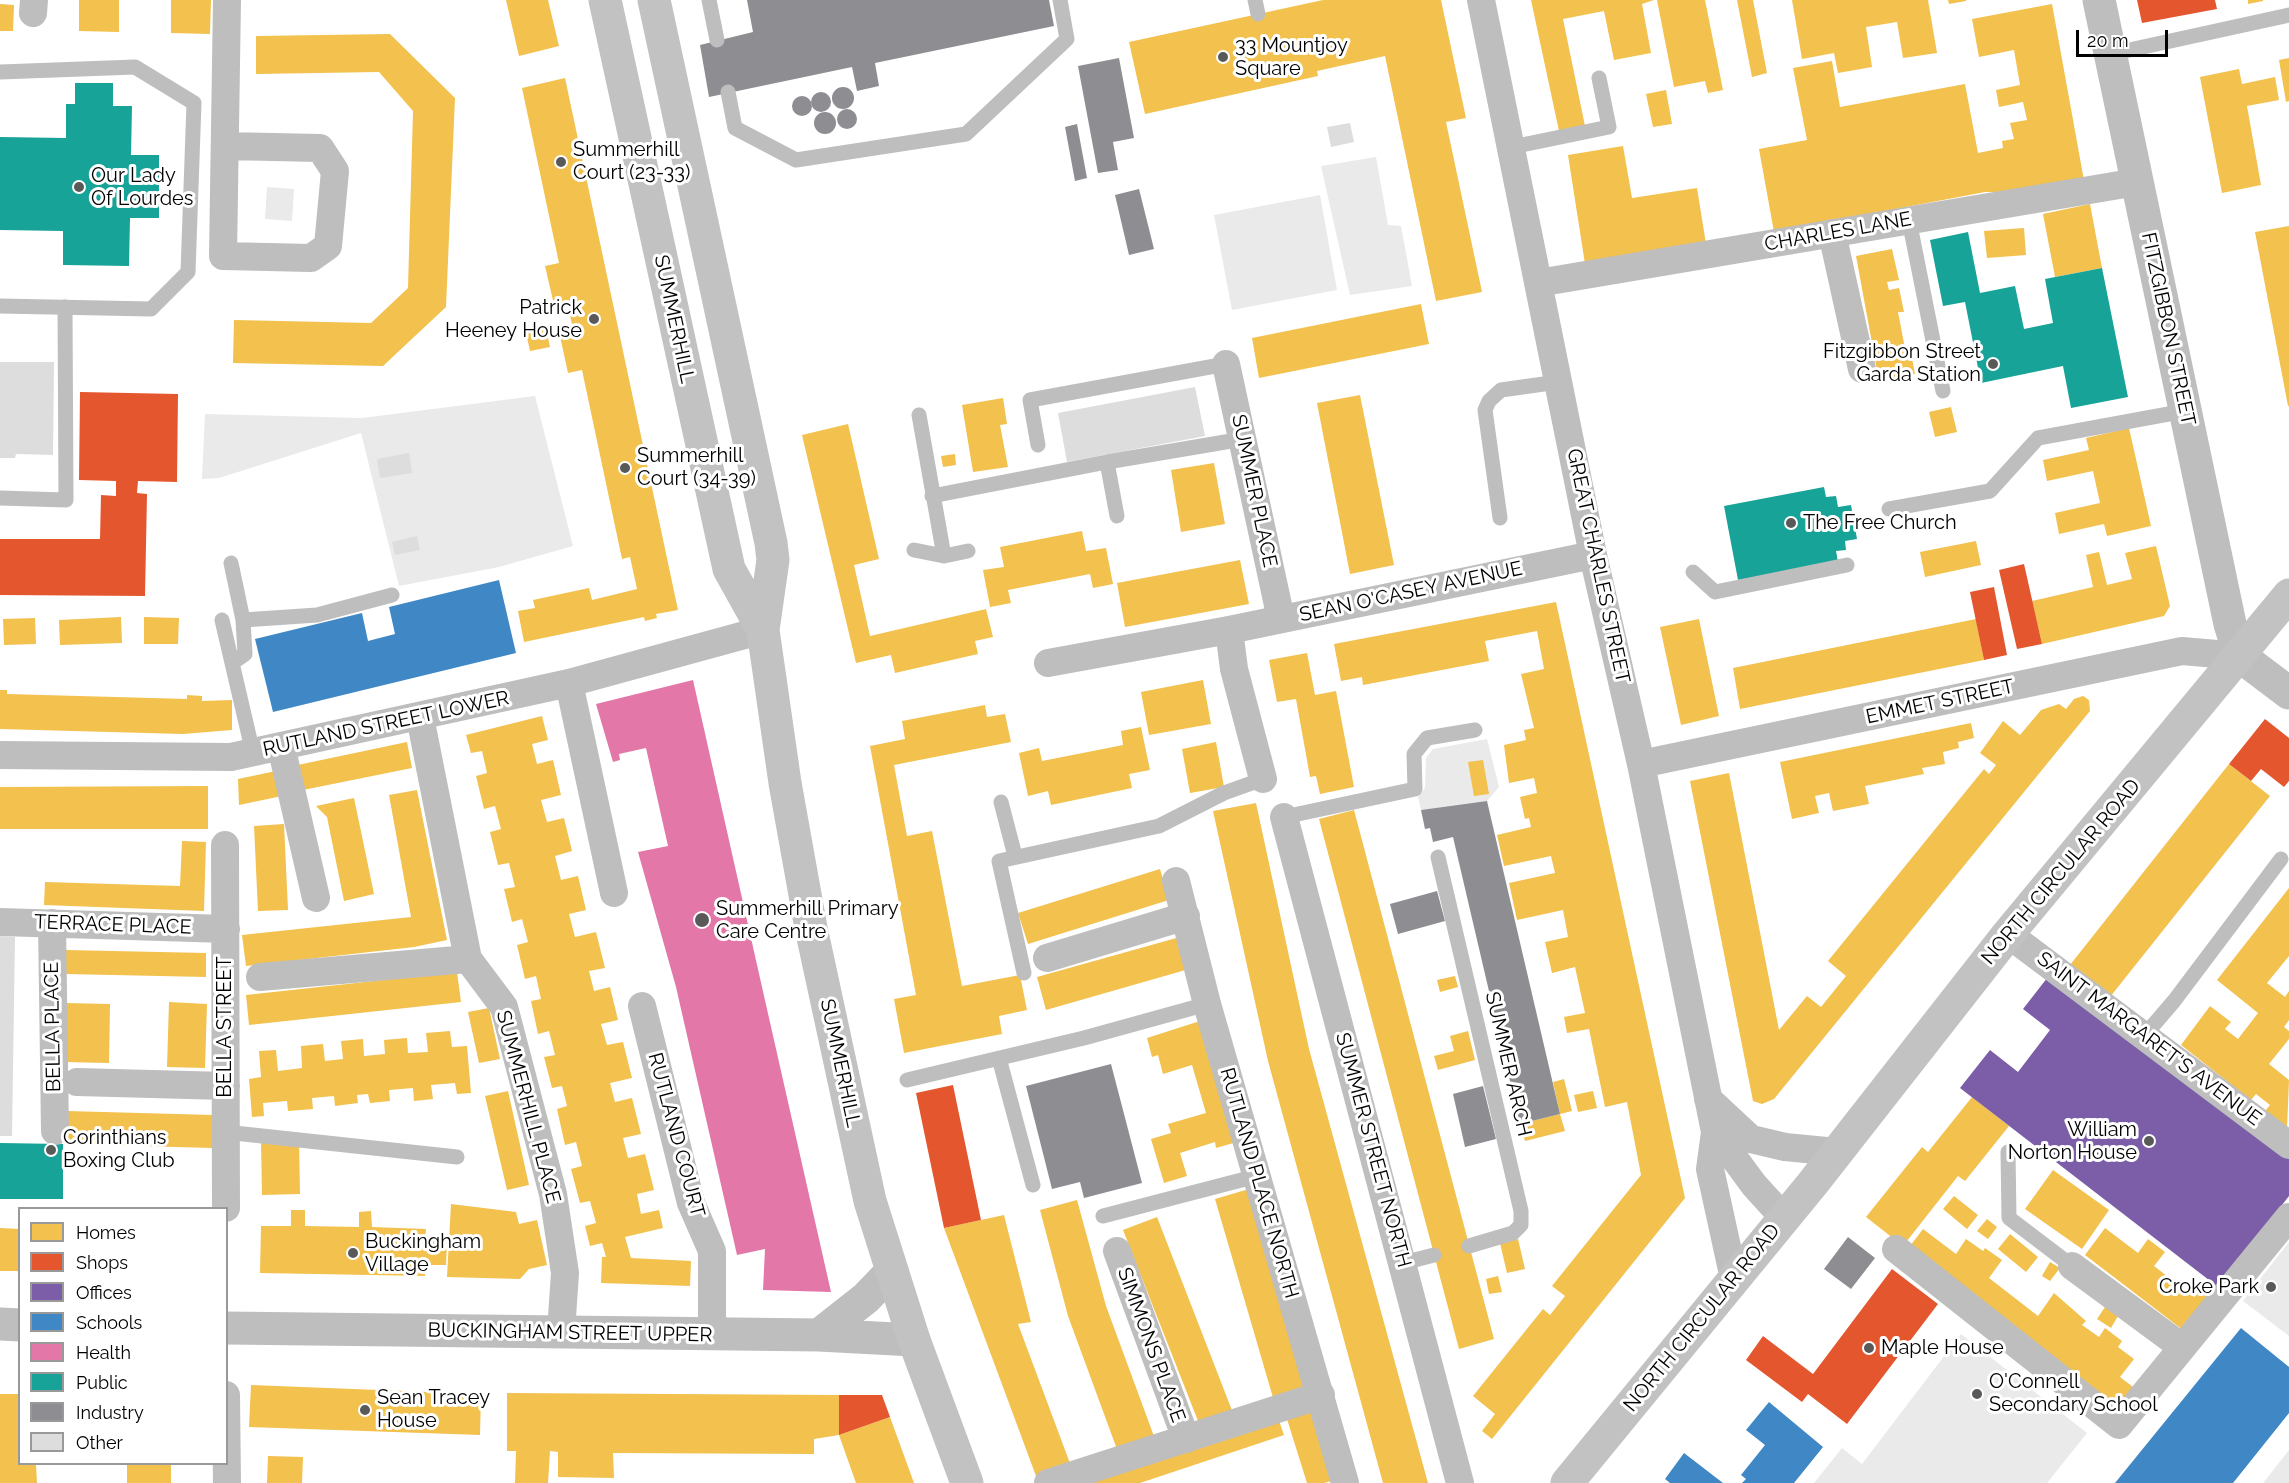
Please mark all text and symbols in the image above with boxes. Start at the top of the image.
scale bar [2079,18,2170,56]
text: 20 m [2087,30,2129,51]
place label: 33 Mountjoy Square [1235,34,1348,81]
marker: 33 Mountjoy Square [1216,50,1230,64]
place label: Summerhill Court (23-33) [573,138,690,185]
marker: Summerhill Court (23-33) [554,155,568,169]
place label: Our Lady Of Lourdes [91,164,194,211]
marker: Our Lady Of Lourdes [72,180,86,194]
street label: CHARLES LANE [1763,207,1913,257]
street label: FITZGIBBON STREET [2136,230,2200,428]
street label: SUMMERHILL [649,253,699,385]
place label: Patrick Heeney House [445,296,582,343]
marker: Patrick Heeney House [587,312,601,326]
place label: Fitzgibbon Street Garda Station [1823,340,1981,387]
marker: Fitzgibbon Street Garda Station [1986,357,2000,371]
street label: SUMMER PLACE [1226,412,1282,570]
place label: Summerhill Court (34-39) [637,444,756,491]
street label: GREAT CHARLES STREET [1561,447,1635,685]
marker: Summerhill Court (34-39) [618,461,632,475]
place label: The Free Church [1803,511,1957,535]
marker: The Free Church [1784,516,1798,530]
street label: SEAN O'CASEY AVENUE [1297,557,1525,627]
street label: EMMET STREET [1864,675,2016,729]
street label: RUTLAND STREET LOWER [261,686,511,762]
street label: NORTH CIRCULAR ROAD [1976,774,2146,970]
place label: Summerhill Primary Care Centre [716,897,898,944]
street label: TERRACE PLACE [34,910,192,940]
marker: Summerhill Primary Care Centre [693,911,711,929]
street label: SAINT MARGARET'S AVENUE [2032,947,2266,1131]
street label: BELLA STREET [213,956,237,1098]
street label: BELLA PLACE [40,962,66,1092]
street label: SUMMER ARCH [1480,989,1536,1139]
street label: SUMMERHILL [815,997,865,1129]
street label: SUMMERHILL PLACE [491,1008,565,1206]
street label: SUMMER STREET NORTH [1330,1030,1416,1270]
street label: RUTLAND COURT [643,1050,709,1220]
street label: RUTLAND PLACE NORTH [1215,1065,1303,1301]
place label: William Norton House [2008,1118,2137,1165]
place label: Corinthians Boxing Club [63,1126,175,1173]
marker: William Norton House [2142,1134,2156,1148]
marker: Corinthians Boxing Club [44,1143,58,1157]
legend [18,1207,228,1465]
street label: NORTH CIRCULAR ROAD [1619,1219,1785,1417]
text: Homes [76,1222,136,1243]
place label: Buckingham Village [365,1230,481,1277]
marker: Buckingham Village [346,1246,360,1260]
text: Shops [76,1252,128,1273]
street label: SIMMONS PLACE [1112,1264,1190,1426]
place label: Croke Park [2159,1275,2259,1299]
marker: Croke Park [2264,1280,2278,1294]
text: Offices [76,1282,132,1303]
text: Schools [76,1312,142,1333]
street label: BUCKINGHAM STREET UPPER [427,1319,713,1347]
place label: Maple House [1881,1336,2004,1360]
marker: Maple House [1862,1341,1876,1355]
text: Health [76,1342,131,1363]
place label: O'Connell Secondary School [1989,1370,2158,1417]
text: Public [76,1372,128,1393]
place label: Sean Tracey House [377,1386,490,1433]
marker: O'Connell Secondary School [1970,1387,1984,1401]
text: Industry [76,1402,144,1423]
marker: Sean Tracey House [358,1403,372,1417]
text: Other [76,1432,123,1453]

